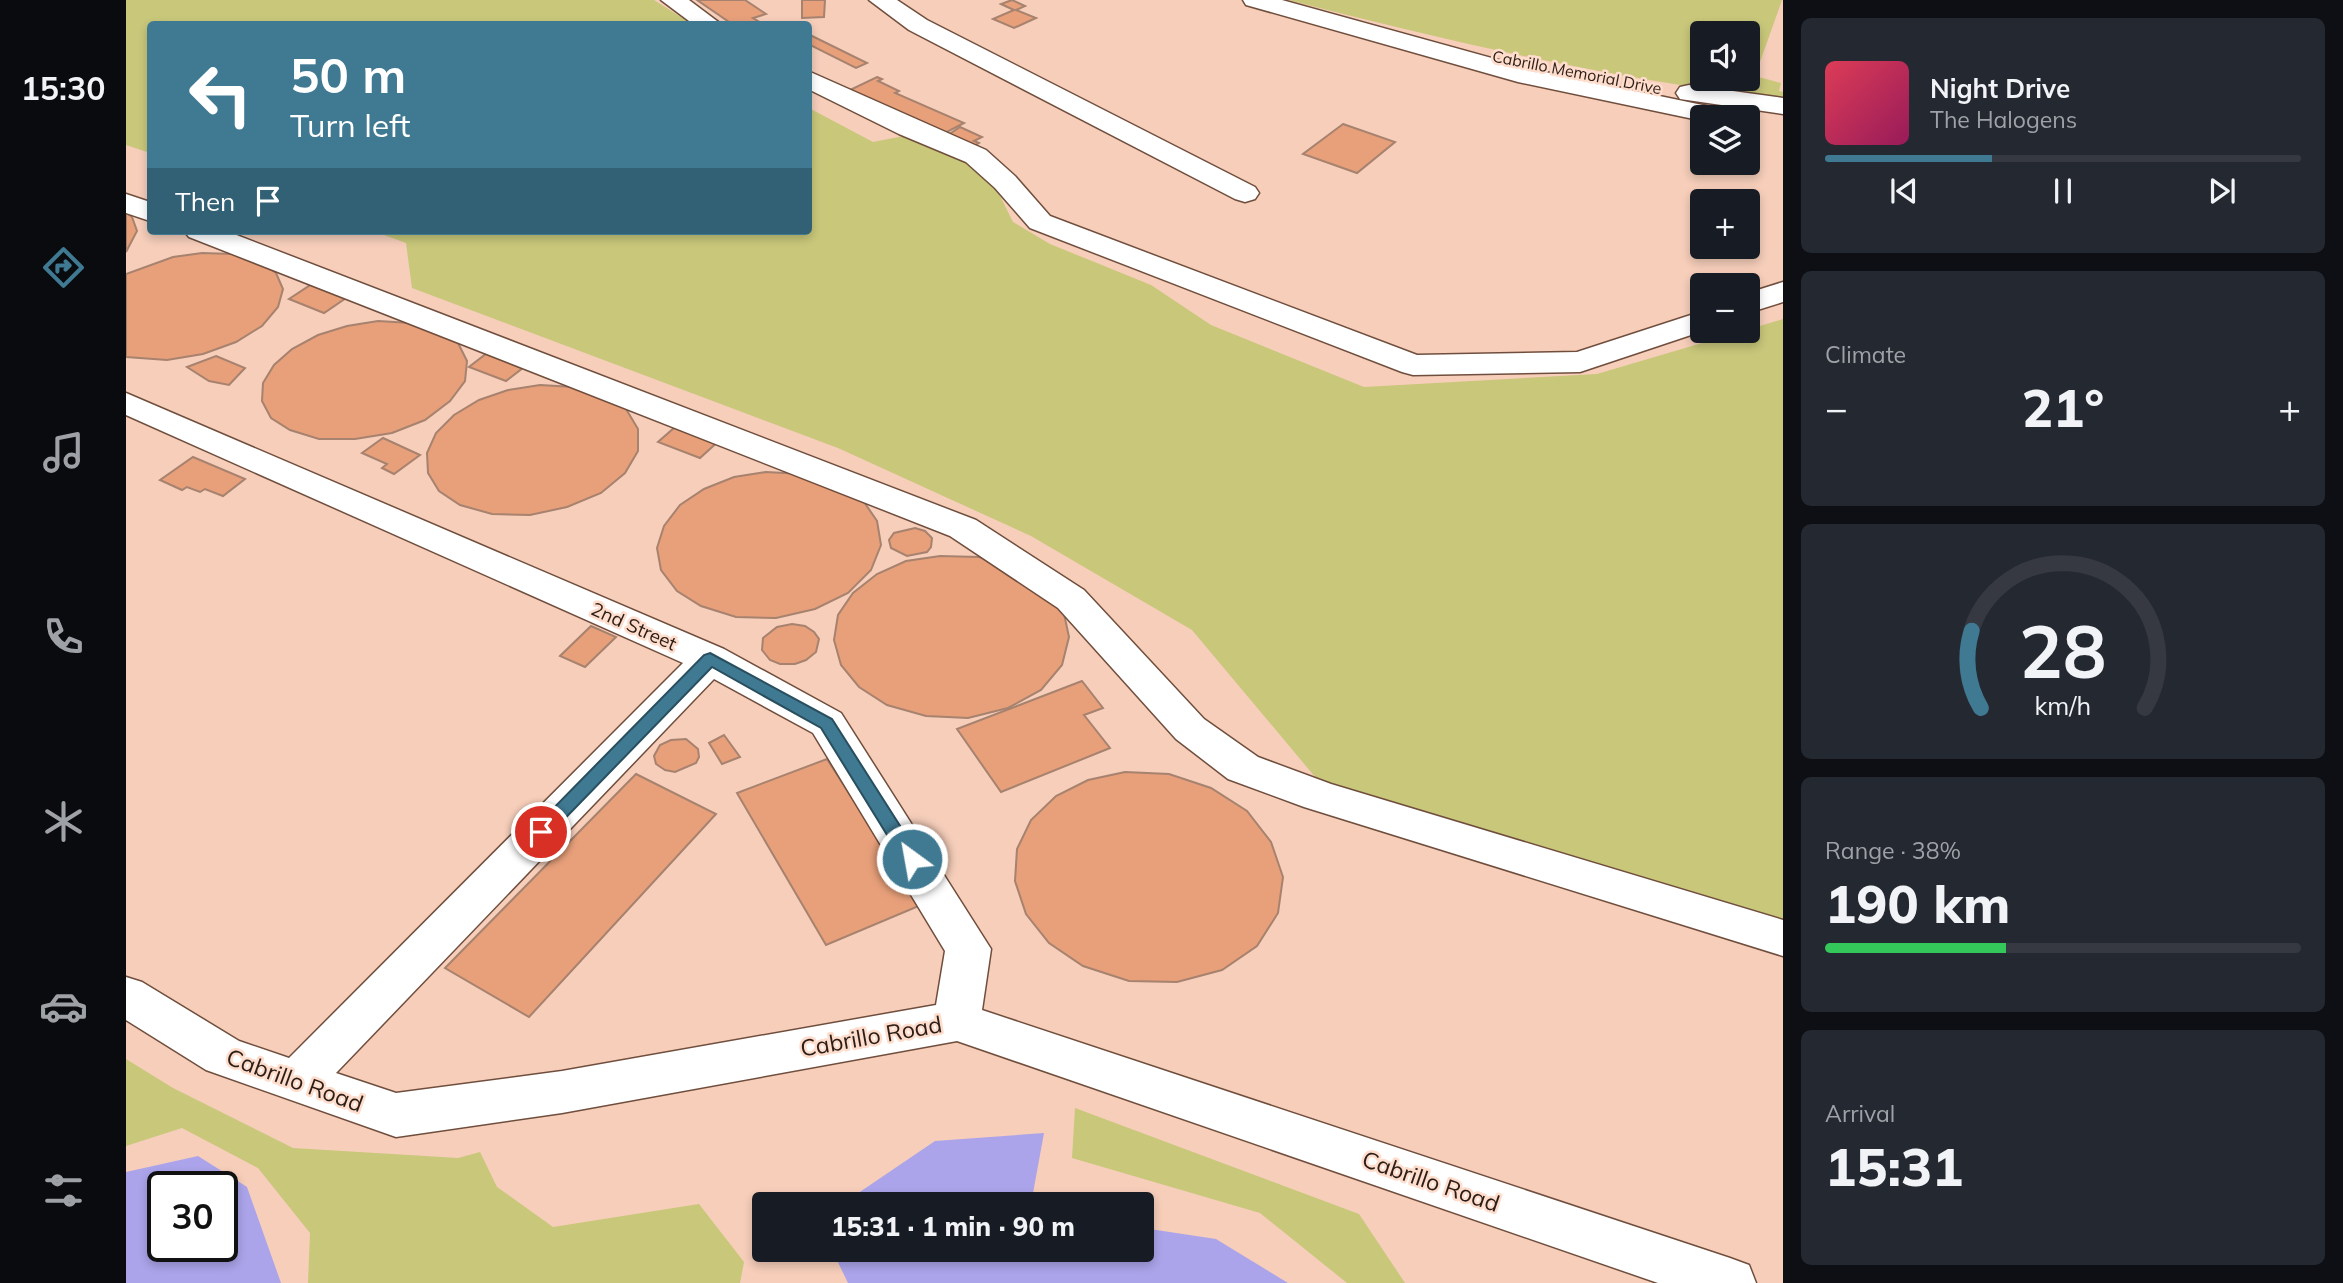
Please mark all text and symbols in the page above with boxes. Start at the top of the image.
map controls [1690,21,1760,343]
button: sound [1690,21,1760,91]
text: 50 m [290,44,406,105]
street label: Cabrillo Memorial Drive [1491,46,1663,98]
icon: left [175,49,266,140]
text: 15:30 [21,68,105,108]
text: Night Drive [1930,72,2070,105]
text: Turn left [290,105,410,145]
button: layers [1690,105,1760,175]
text: The Halogens [1930,105,2077,134]
icon: previous [1885,172,1923,210]
icon: pause [2044,172,2082,210]
icon: next [2203,172,2241,210]
icon: arrive [249,182,287,220]
text: Then [175,185,235,218]
button: + [1690,189,1760,259]
icon: directions [39,243,88,292]
button: − [1690,273,1760,343]
text: Climate [1825,340,1906,369]
text: 21° [2022,375,2104,440]
text: − [1825,384,1848,432]
text: + [2278,384,2301,432]
icon: music [39,428,88,477]
street label: 2nd Street [587,596,681,656]
text: 28 [2019,605,2107,696]
icon: phone [39,612,88,661]
text: km/h [2035,689,2091,720]
icon: climate [39,797,88,846]
pin [511,802,571,862]
icon: arrive [522,813,560,851]
position arrow [875,822,949,896]
text: Range · 38% [1825,836,1961,865]
text: 190 km [1825,871,2010,936]
icon: car [39,982,88,1031]
street label: Cabrillo Road [798,1009,944,1063]
street label: Cabrillo Road [223,1042,367,1118]
text: Arrival [1825,1099,1895,1128]
text: 15:31 [1825,1134,1963,1199]
street label: Cabrillo Road [1359,1144,1503,1218]
icon: filters [39,1166,88,1215]
speed limit sign: 30 [147,1171,238,1262]
text: 15:31 · 1 min · 90 m [831,1210,1075,1243]

